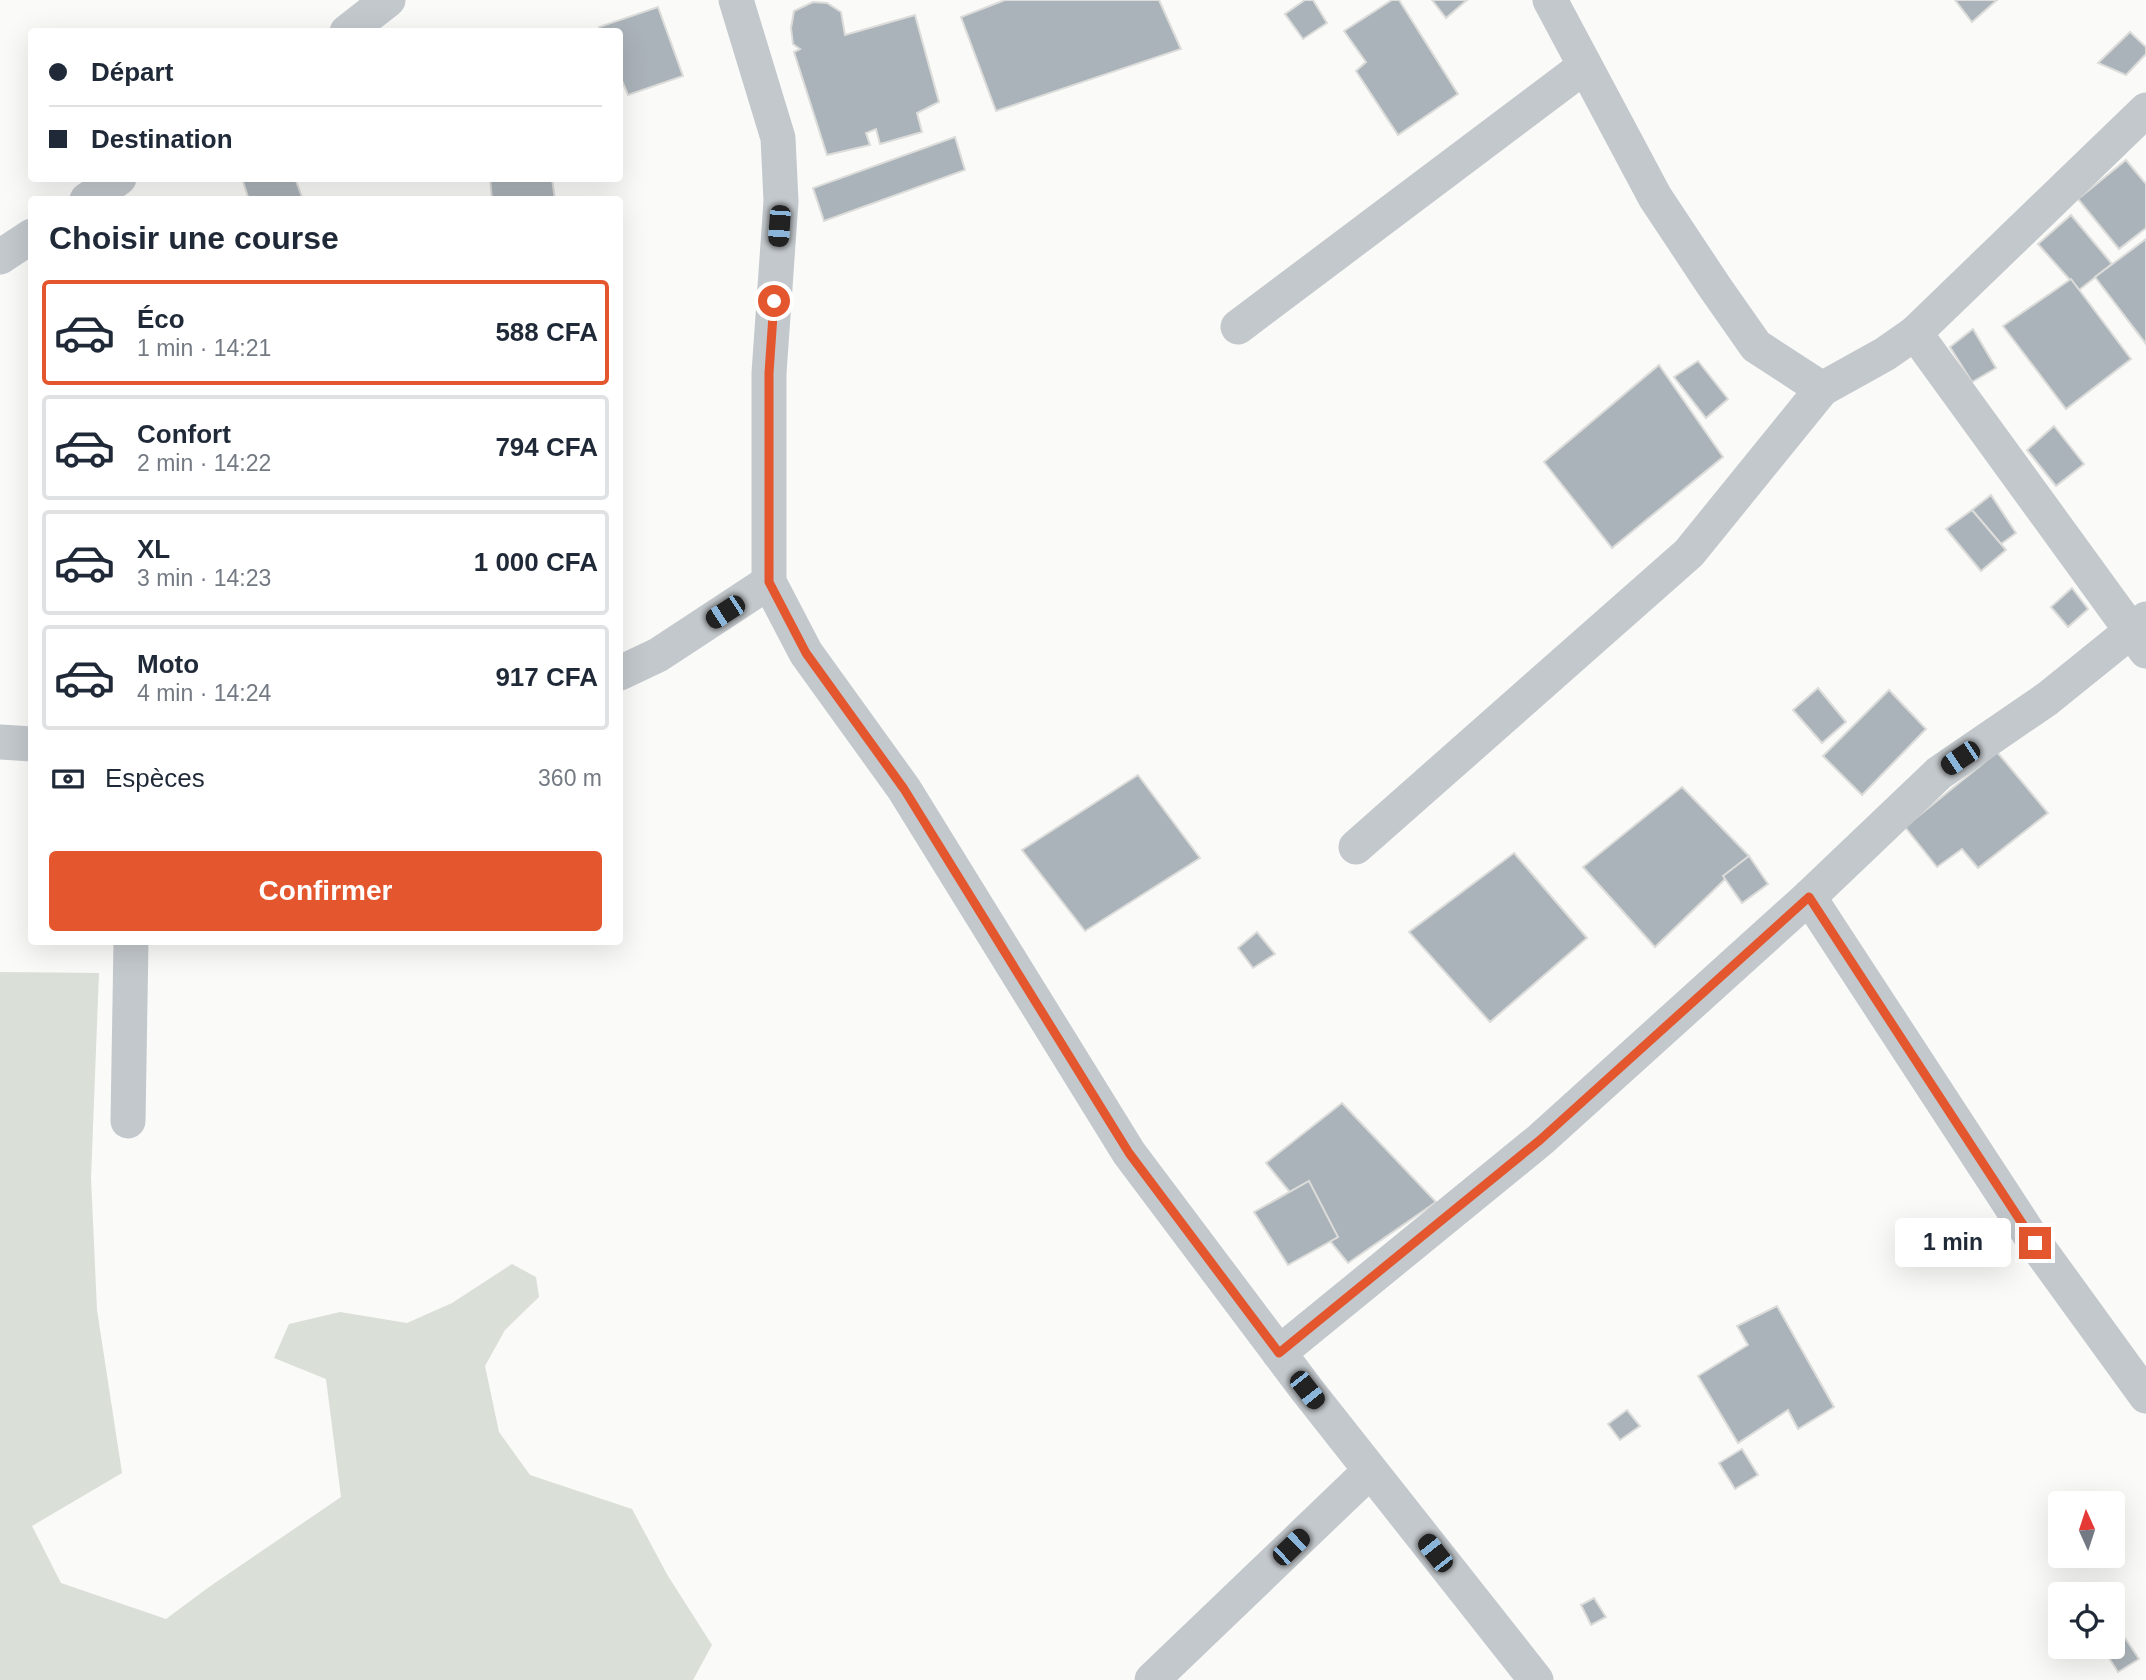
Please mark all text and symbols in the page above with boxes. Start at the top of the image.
text: Départ [91,57,173,87]
text: Destination [91,124,233,154]
car [768,204,791,248]
text: Choisir une course [49,220,339,256]
route start [758,285,790,317]
icon: car [53,301,116,364]
text: Éco [137,304,185,334]
text: 588 CFA [495,317,598,347]
text: 1 min · 14:21 [137,335,271,361]
icon: car [53,416,116,479]
text: Confort [137,419,231,449]
text: 794 CFA [495,432,598,462]
text: 2 min · 14:22 [137,450,271,476]
icon: car [53,531,116,594]
text: XL [137,534,170,564]
text: 1 000 CFA [474,547,598,577]
text: 3 min · 14:23 [137,565,271,591]
car [702,592,749,632]
icon: car [53,646,116,709]
text: Moto [137,649,199,679]
text: 917 CFA [495,662,598,692]
text: 4 min · 14:24 [137,680,271,706]
car [1937,738,1984,778]
icon: cash [49,760,87,798]
text: Espèces [105,763,205,793]
text: 360 m [538,765,602,791]
button: Confirmer [49,851,602,931]
callout: 1 min [1895,1218,2010,1268]
route end [2019,1227,2051,1259]
text: 1 min [1923,1229,1983,1255]
car [1286,1367,1329,1413]
north arrow [2048,1491,2124,1568]
map controls [2048,1491,2125,1659]
car [1269,1525,1314,1569]
car [1414,1530,1457,1576]
button: locate [2048,1582,2125,1659]

